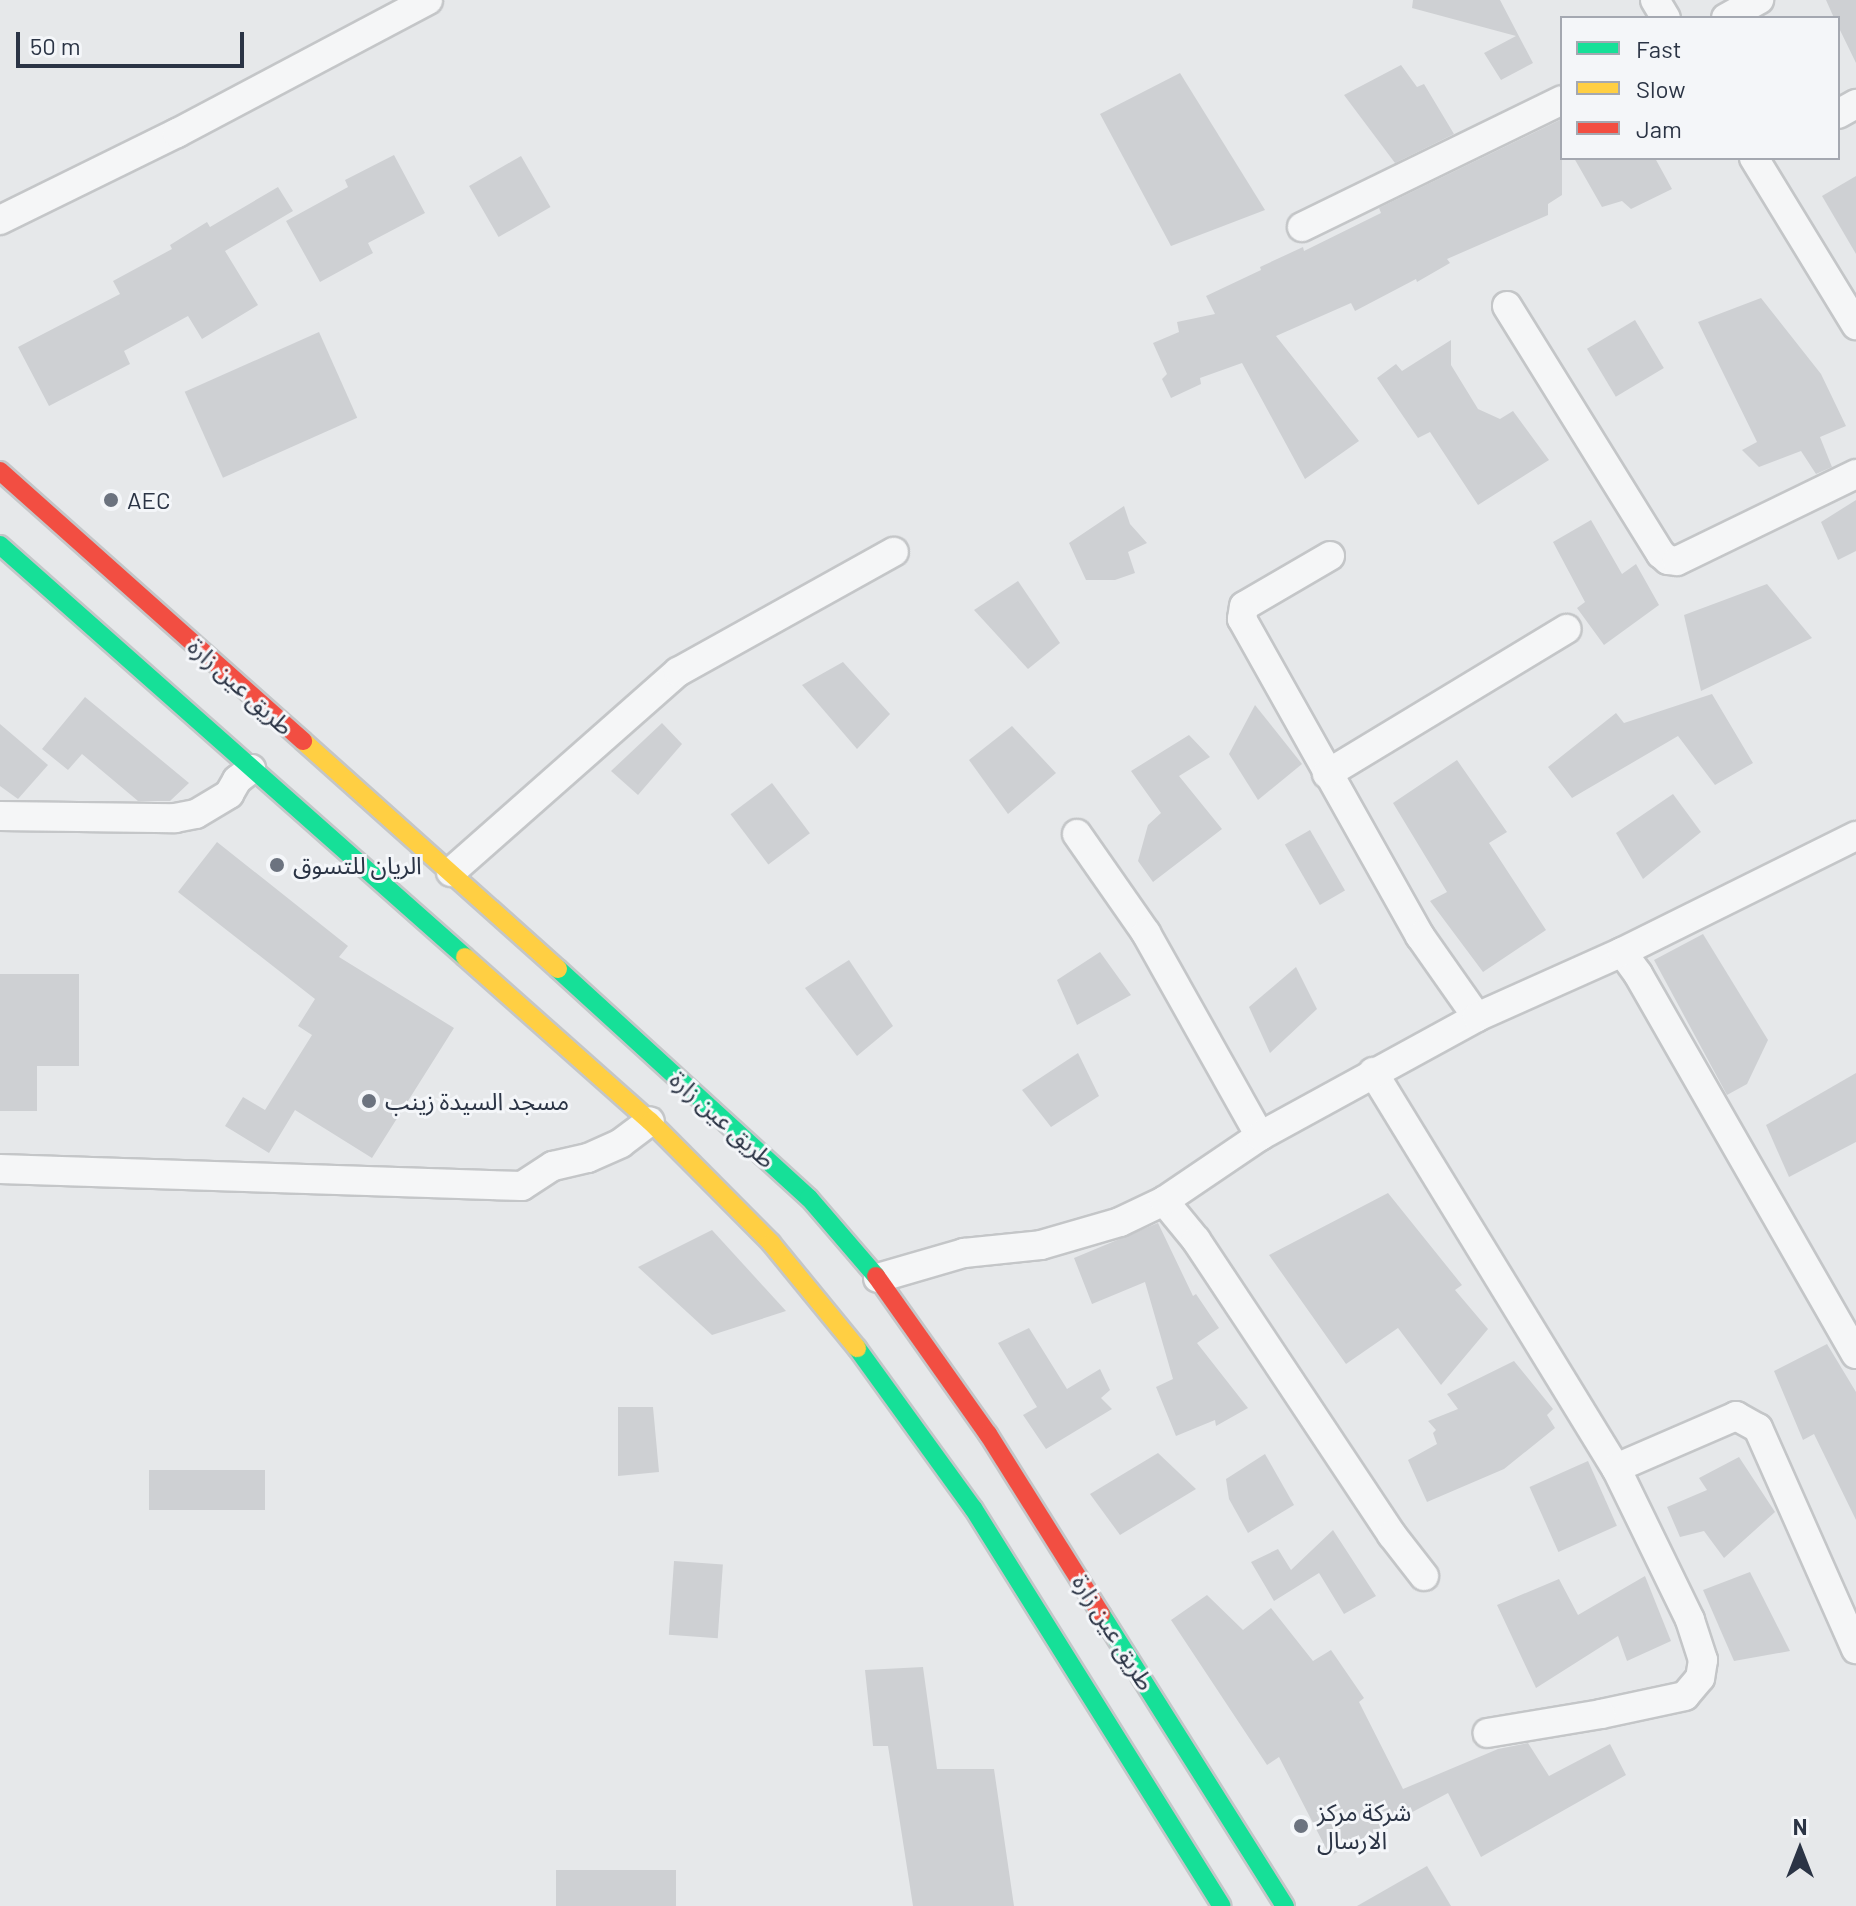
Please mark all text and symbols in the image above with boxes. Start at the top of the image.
scale bar [20,16,248,66]
legend [1560,16,1840,160]
text: 50 m [30,31,81,60]
text: Fast [1636,34,1681,63]
text: Slow [1636,74,1685,103]
text: Jam [1636,114,1682,143]
place label: AEC [127,486,171,514]
marker: AEC [102,491,120,509]
street label: طريق عين زارة [183,631,299,741]
place label: الريان للتسوق [293,851,422,879]
marker: الريان للتسوق [268,856,286,874]
street label: طريق عين زارة [665,1064,781,1174]
place label: مسجد السيدة زينب [385,1087,569,1115]
marker: مسجد السيدة زينب [360,1092,378,1110]
street label: طريق عين زارة [1067,1569,1161,1695]
place label: شركة مركز الارسال [1317,1798,1411,1854]
north arrow [1760,1810,1840,1890]
text: N [1793,1813,1807,1839]
marker: شركة مركز الارسال [1292,1817,1310,1835]

